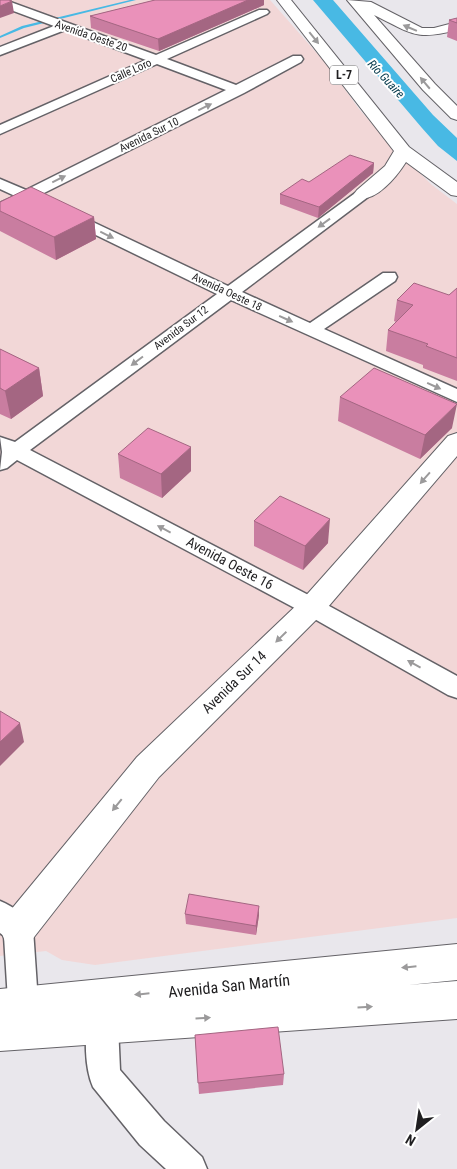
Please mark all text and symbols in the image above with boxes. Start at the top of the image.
street label: Avenida Oeste 20 [53,18,129,54]
one-way arrow [403,24,417,32]
one-way arrow [309,31,320,44]
street label: Calle Loro [108,56,154,86]
water label: Río Guaire [365,57,408,101]
road number: L-7 [330,66,358,84]
one-way arrow [419,77,431,89]
one-way arrow [197,103,212,111]
street label: Avenida Sur 10 [117,115,181,155]
one-way arrow [52,175,66,183]
one-way arrow [317,217,330,227]
one-way arrow [100,231,114,239]
street label: Avenida Oeste 18 [190,270,264,314]
street label: Avenida Sur 12 [151,303,211,353]
one-way arrow [279,315,293,323]
one-way arrow [131,356,144,367]
one-way arrow [427,382,441,390]
one-way arrow [420,472,431,484]
one-way arrow [156,525,171,533]
street label: Avenida Oeste 16 [184,533,276,593]
one-way arrow [275,631,287,643]
street label: Avenida Sur 14 [199,648,269,716]
one-way arrow [407,660,422,668]
one-way arrow [112,798,123,811]
one-way arrow [400,963,416,971]
street label: Avenida San Martín [167,970,291,1002]
one-way arrow [134,990,150,998]
one-way arrow [357,1002,373,1010]
one-way arrow [195,1014,211,1022]
north arrow [392,1104,442,1154]
text: N [403,1131,418,1149]

